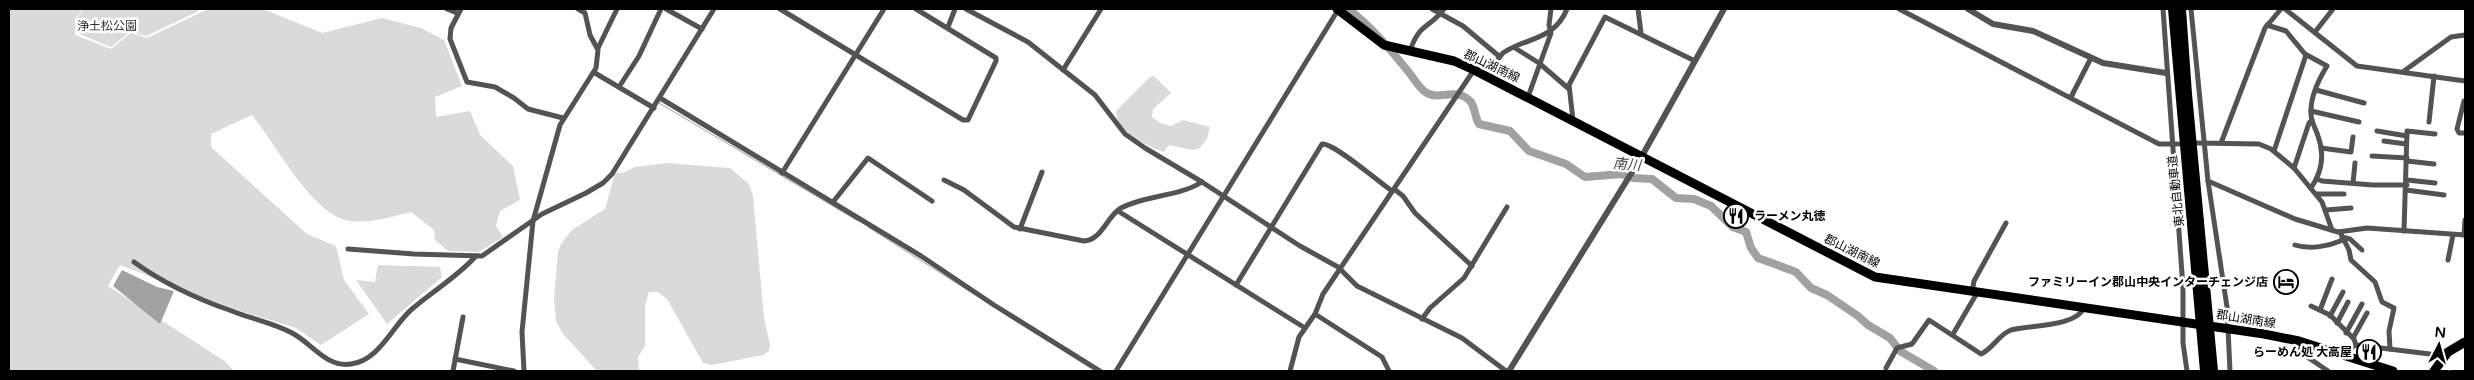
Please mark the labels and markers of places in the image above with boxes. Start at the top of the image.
restaurant icon: ラーメン丸徳 [1723,203,1749,229]
place label: ラーメン丸徳 [1754,209,1826,223]
hotel icon: ファミリーイン郡山中央インターチェンジ店 [2273,269,2299,295]
place label: ファミリーイン郡山中央インターチェンジ店 [2028,275,2268,289]
restaurant icon: らーめん処 大高屋 [2356,339,2382,365]
place label: らーめん処 大高屋 [2253,345,2352,359]

